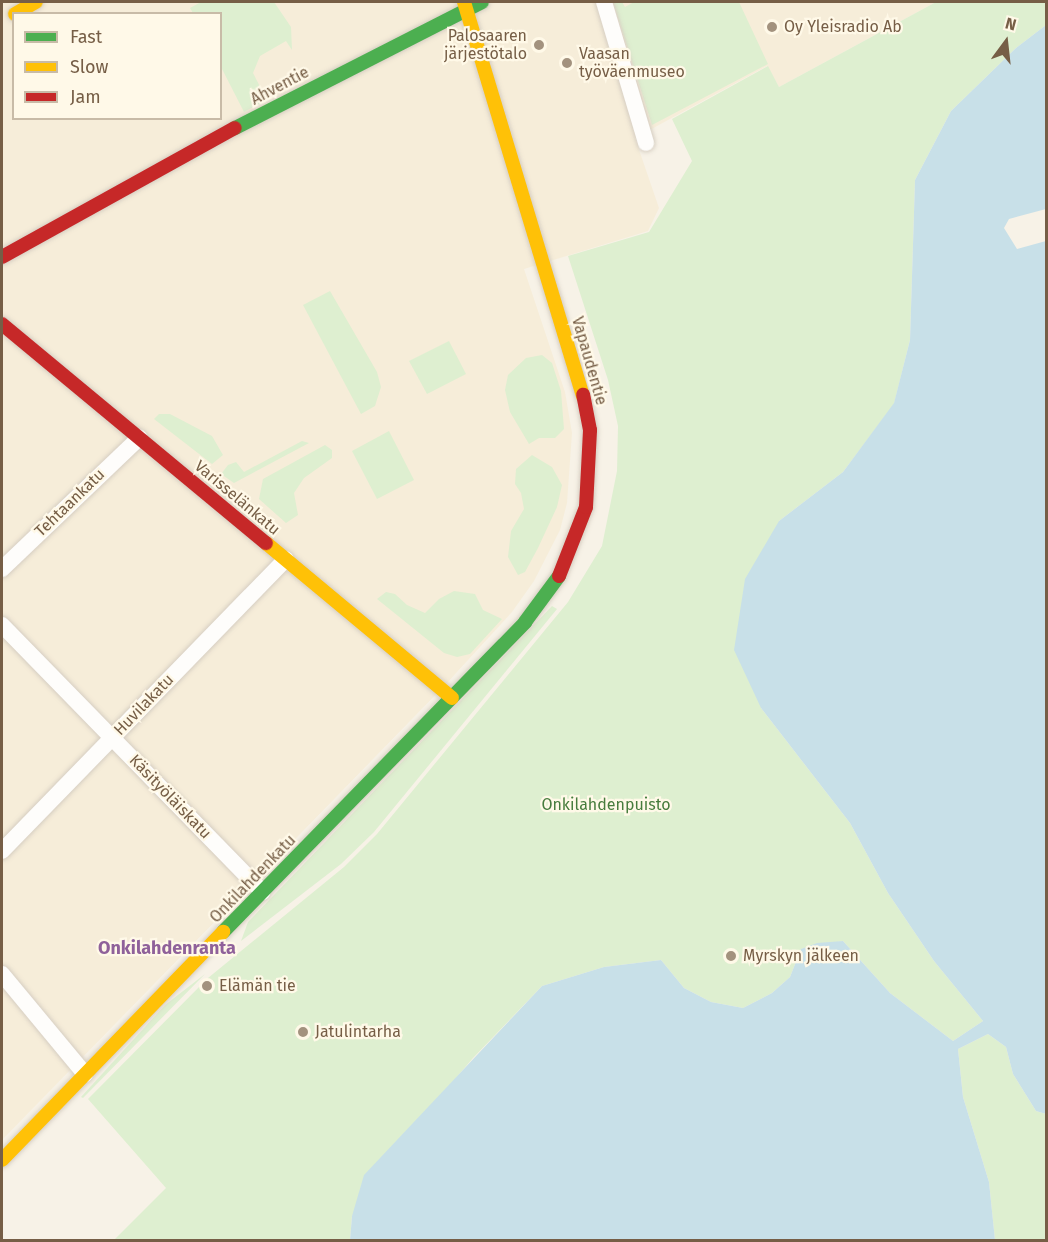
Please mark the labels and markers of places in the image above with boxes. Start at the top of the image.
place label: Oy Yleisradio Ab [784,17,902,37]
marker: Oy Yleisradio Ab [765,20,779,34]
place label: Palosaaren järjestötalo [444,26,527,64]
marker: Palosaaren järjestötalo [532,38,546,52]
place label: Vaasan työväenmuseo [579,44,685,82]
marker: Vaasan työväenmuseo [560,56,574,70]
place label: Myrskyn jälkeen [743,946,859,966]
marker: Myrskyn jälkeen [724,949,738,963]
place label: Elämän tie [219,976,296,996]
marker: Elämän tie [200,979,214,993]
place label: Jatulintarha [315,1022,401,1042]
marker: Jatulintarha [296,1025,310,1039]

